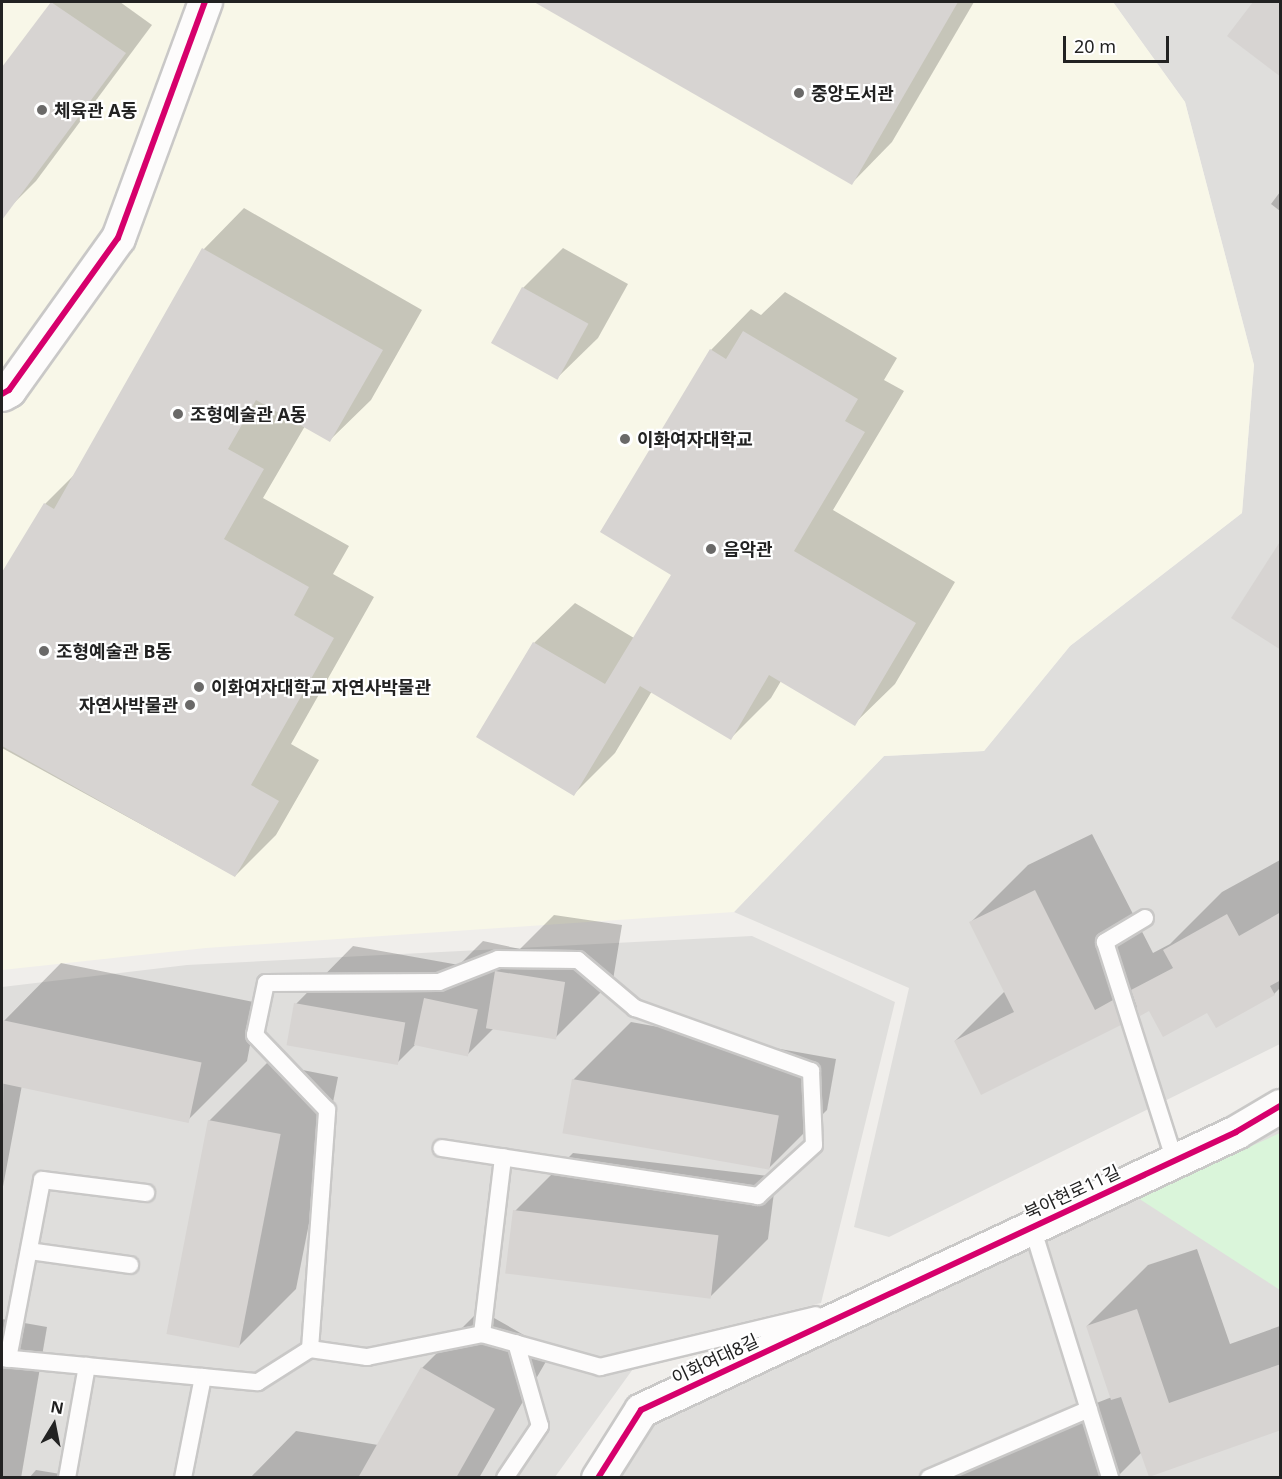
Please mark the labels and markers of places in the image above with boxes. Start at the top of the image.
place label: 중앙도서관 [811,82,894,104]
marker: 중앙도서관 [792,86,806,100]
place label: 체육관 A동 [54,99,137,121]
marker: 체육관 A동 [35,103,49,117]
place label: 조형예술관 A동 [190,403,306,425]
marker: 조형예술관 A동 [171,407,185,421]
place label: 이화여자대학교 [637,428,753,450]
marker: 이화여자대학교 [618,432,632,446]
place label: 음악관 [723,538,773,560]
marker: 음악관 [704,542,718,556]
place label: 조형예술관 B동 [56,640,172,662]
marker: 조형예술관 B동 [37,644,51,658]
place label: 이화여자대학교 자연사박물관 [211,676,431,698]
marker: 이화여자대학교 자연사박물관 [192,680,206,694]
place label: 자연사박물관 [79,694,178,716]
marker: 자연사박물관 [183,698,197,712]

